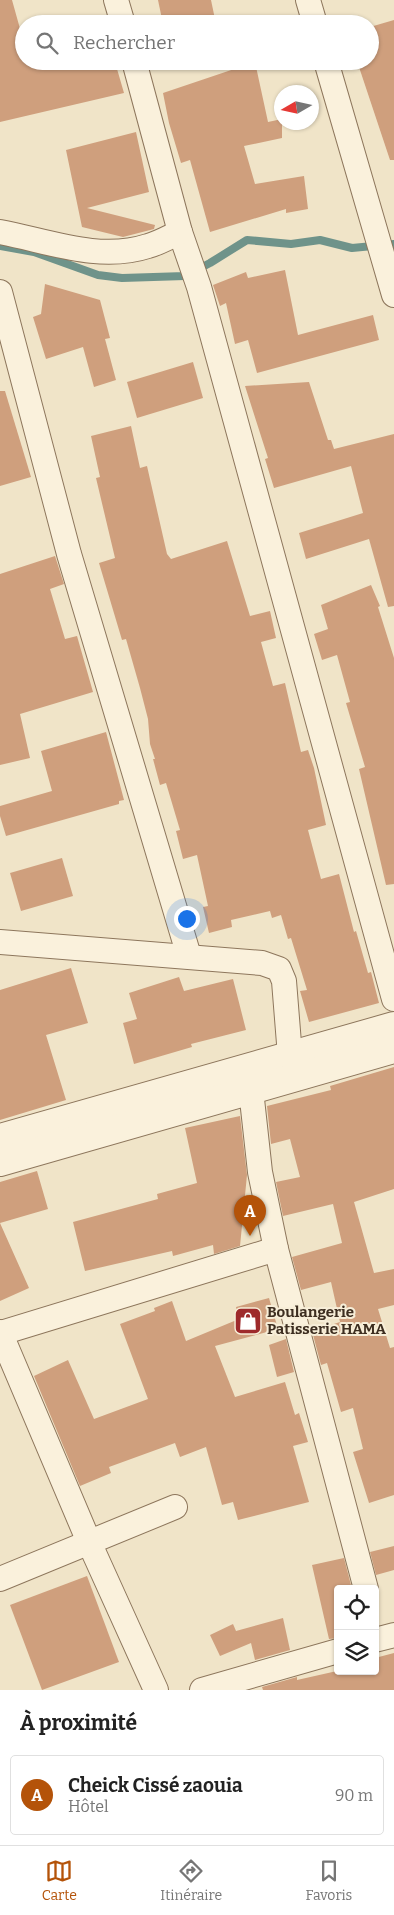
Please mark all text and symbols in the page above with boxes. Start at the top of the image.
search box [15,15,379,70]
icon: search [33,29,61,57]
text: Rechercher [73,31,175,54]
north arrow [274,85,319,130]
your location [174,906,200,932]
pin: A [234,1195,266,1236]
place label: Boulangerie Patisserie HAMA [267,1303,386,1338]
shop icon: Boulangerie Patisserie HAMA [233,1306,263,1336]
map controls [334,1585,379,1675]
button: locate [334,1585,379,1630]
button: layers [334,1630,379,1675]
text: À proximité [20,1710,137,1736]
text: Cheick Cissé zaouia [68,1774,243,1797]
text: A [31,1786,43,1805]
text: 90 m [335,1786,373,1805]
text: Hôtel [68,1797,109,1816]
tab: Carte [42,1857,77,1904]
tab: Itinéraire [160,1857,222,1904]
tab: Favoris [305,1857,352,1904]

